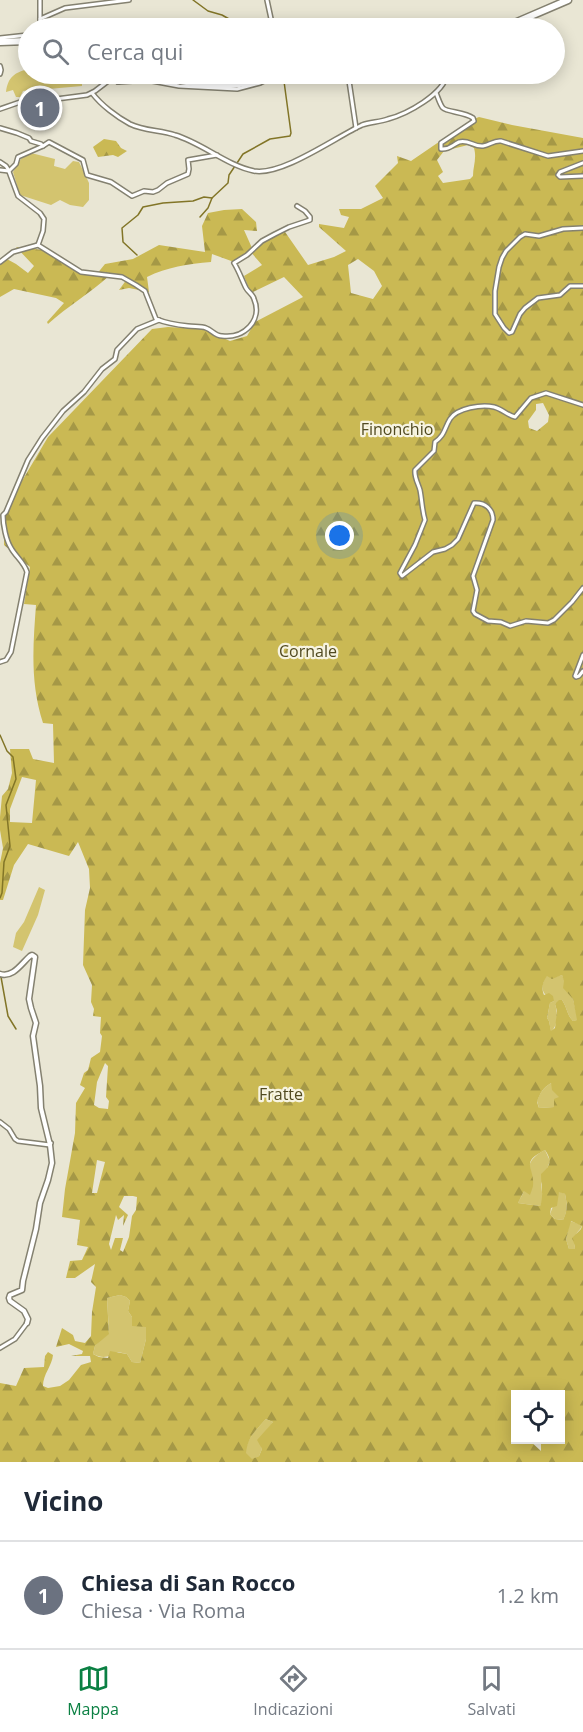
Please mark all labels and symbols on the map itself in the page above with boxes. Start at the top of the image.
pin: 1 [20,86,60,130]
park label: Finonchio [361,418,433,440]
your location [325,521,354,550]
park label: Cornale [279,640,337,662]
park label: Fratte [259,1083,303,1105]

